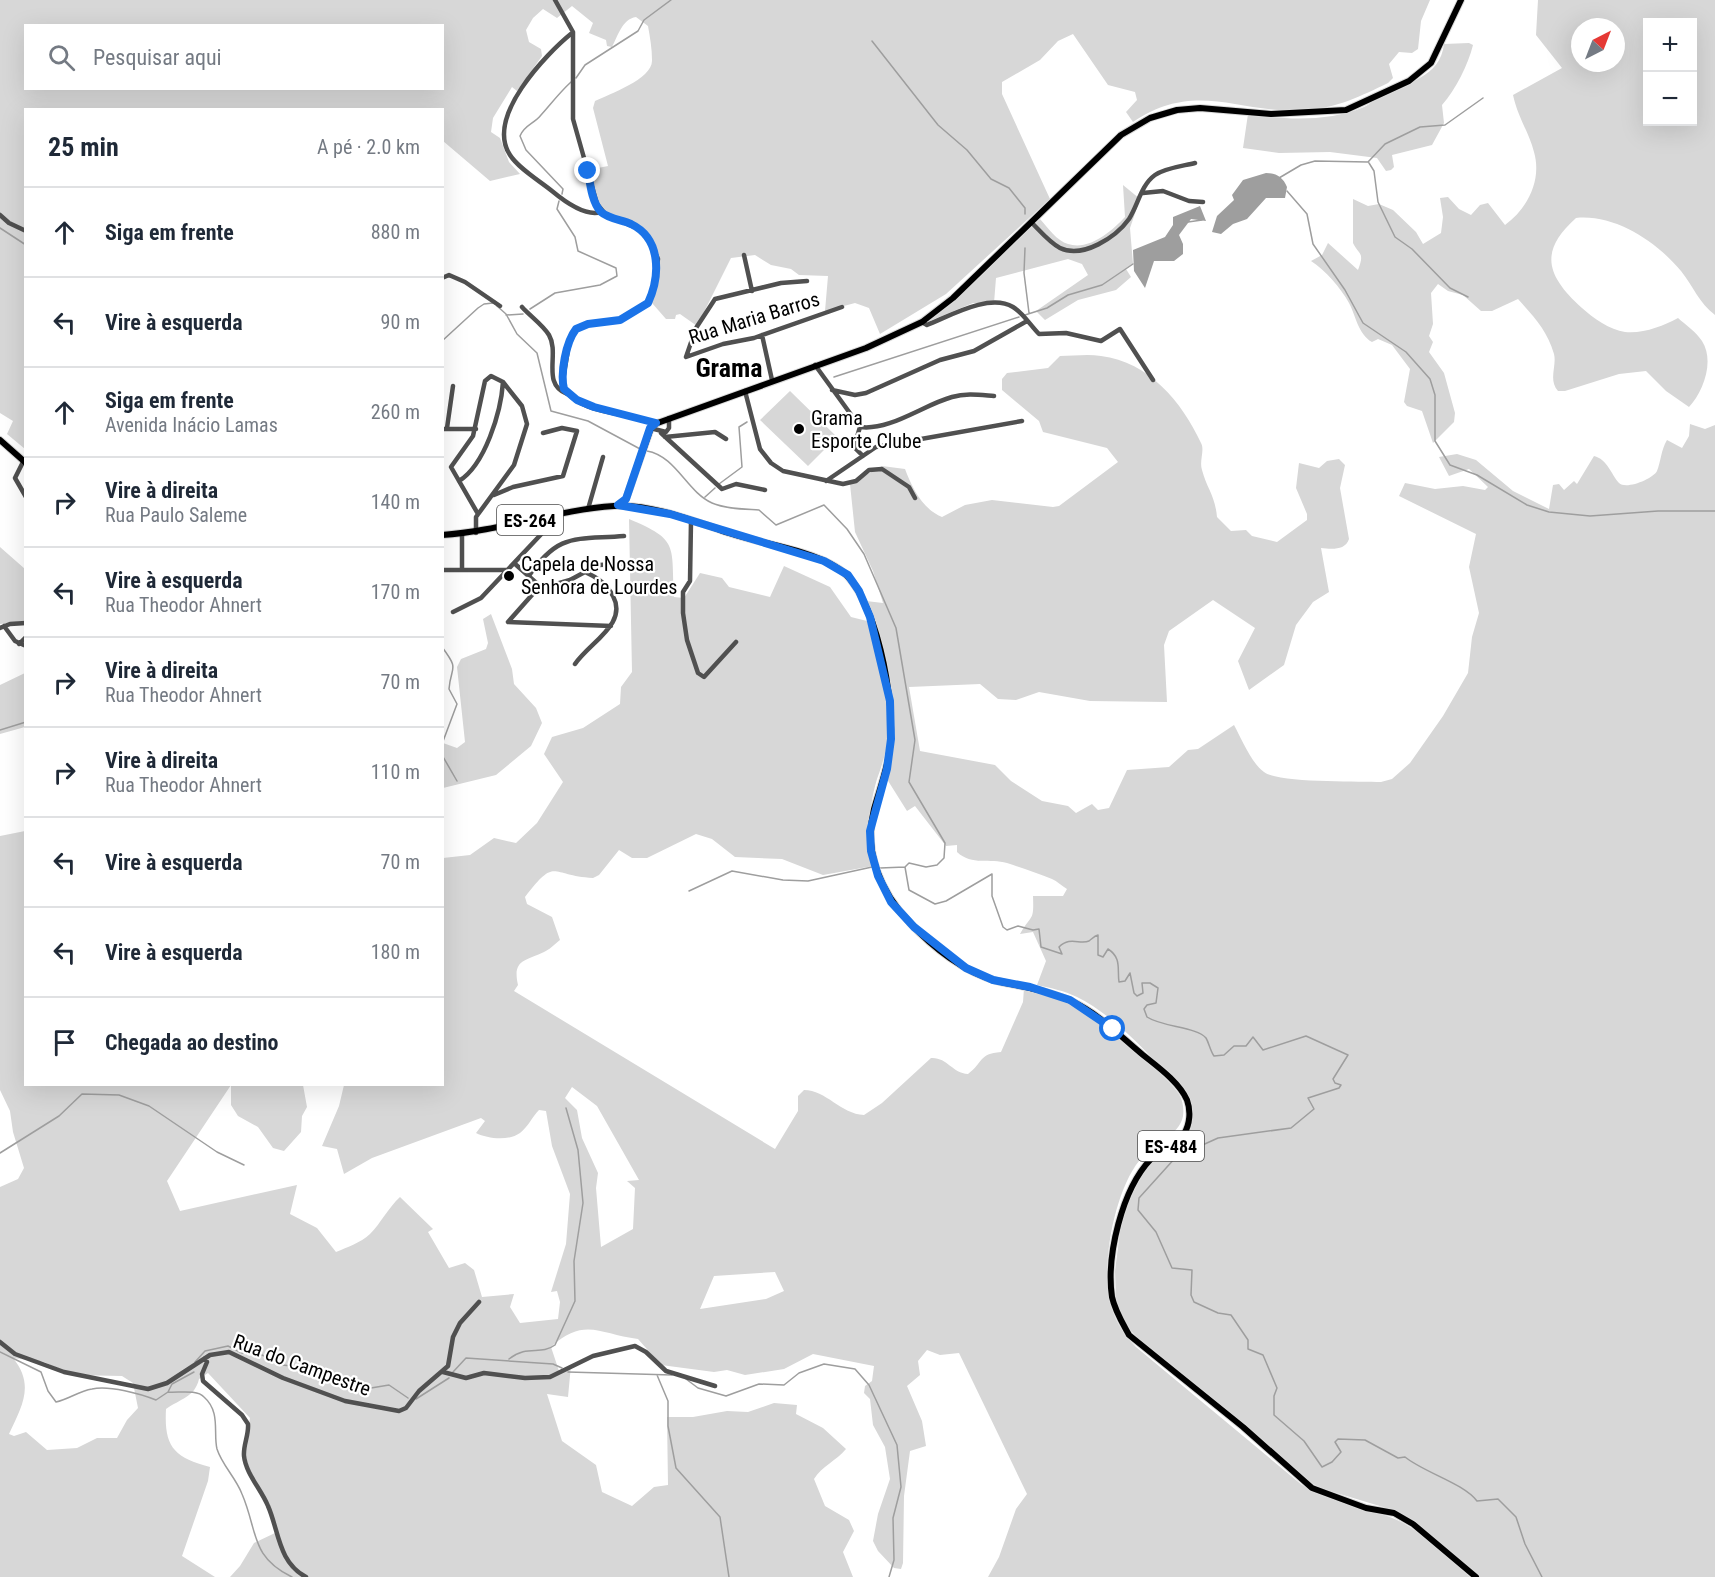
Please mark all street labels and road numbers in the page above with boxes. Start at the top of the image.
street label: Rua Maria Barros [686,287,822,349]
road number: ES-264 [497,505,563,535]
road number: ES-484 [1138,1131,1204,1161]
street label: Rua do Campestre [230,1329,374,1401]

